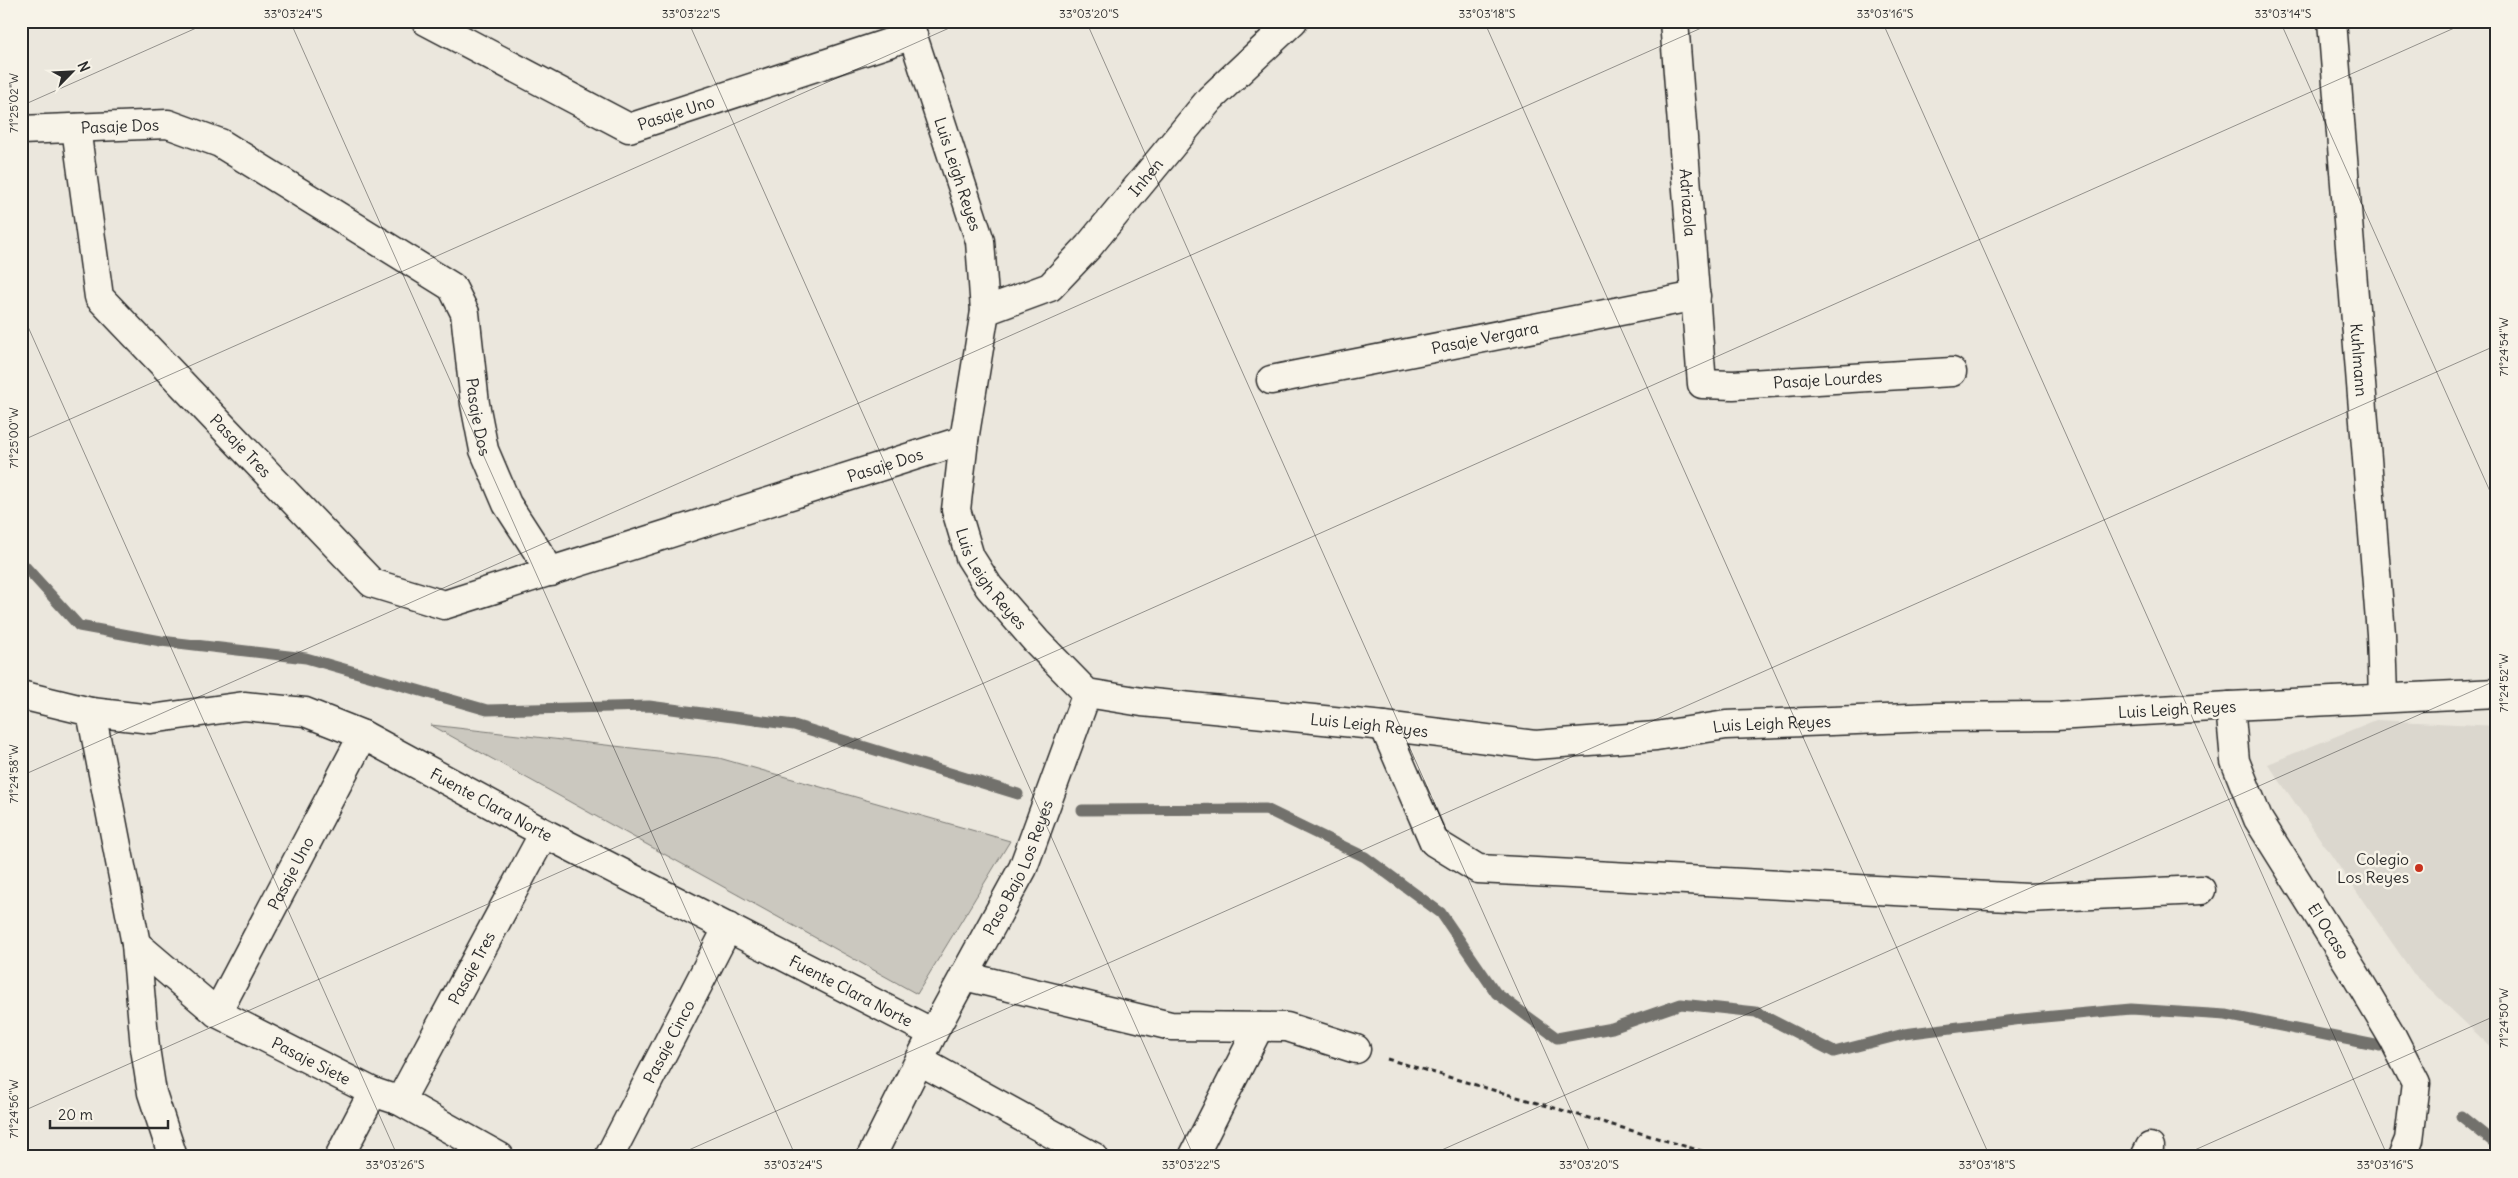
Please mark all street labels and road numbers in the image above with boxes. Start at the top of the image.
street label: Pasaje Uno [635,91,717,135]
street label: Pasaje Dos [80,114,160,138]
street label: Luis Leigh Reyes [930,115,986,233]
street label: Inhen [1124,154,1167,200]
street label: Adriazola [1675,168,1701,237]
street label: Pasaje Vergara [1430,317,1540,358]
street label: Kuhlmann [2346,322,2372,397]
street label: Pasaje Lourdes [1773,366,1883,393]
street label: Pasaje Dos [462,377,495,459]
street label: Pasaje Tres [206,410,276,481]
street label: Pasaje Dos [845,444,926,486]
street label: Luis Leigh Reyes [952,525,1031,633]
street label: Luis Leigh Reyes [2117,696,2237,722]
street label: Luis Leigh Reyes [1309,709,1429,741]
street label: Luis Leigh Reyes [1711,711,1831,737]
street label: Fuente Clara Norte [427,763,556,846]
street label: Paso Bajo Los Reyes [978,797,1057,939]
street label: Pasaje Uno [263,833,318,913]
street label: El Ocaso [2304,899,2354,963]
street label: Pasaje Tres [444,928,499,1008]
street label: Fuente Clara Norte [786,951,916,1031]
street label: Pasaje Cinco [639,996,699,1087]
street label: Pasaje Siete [268,1032,354,1089]

